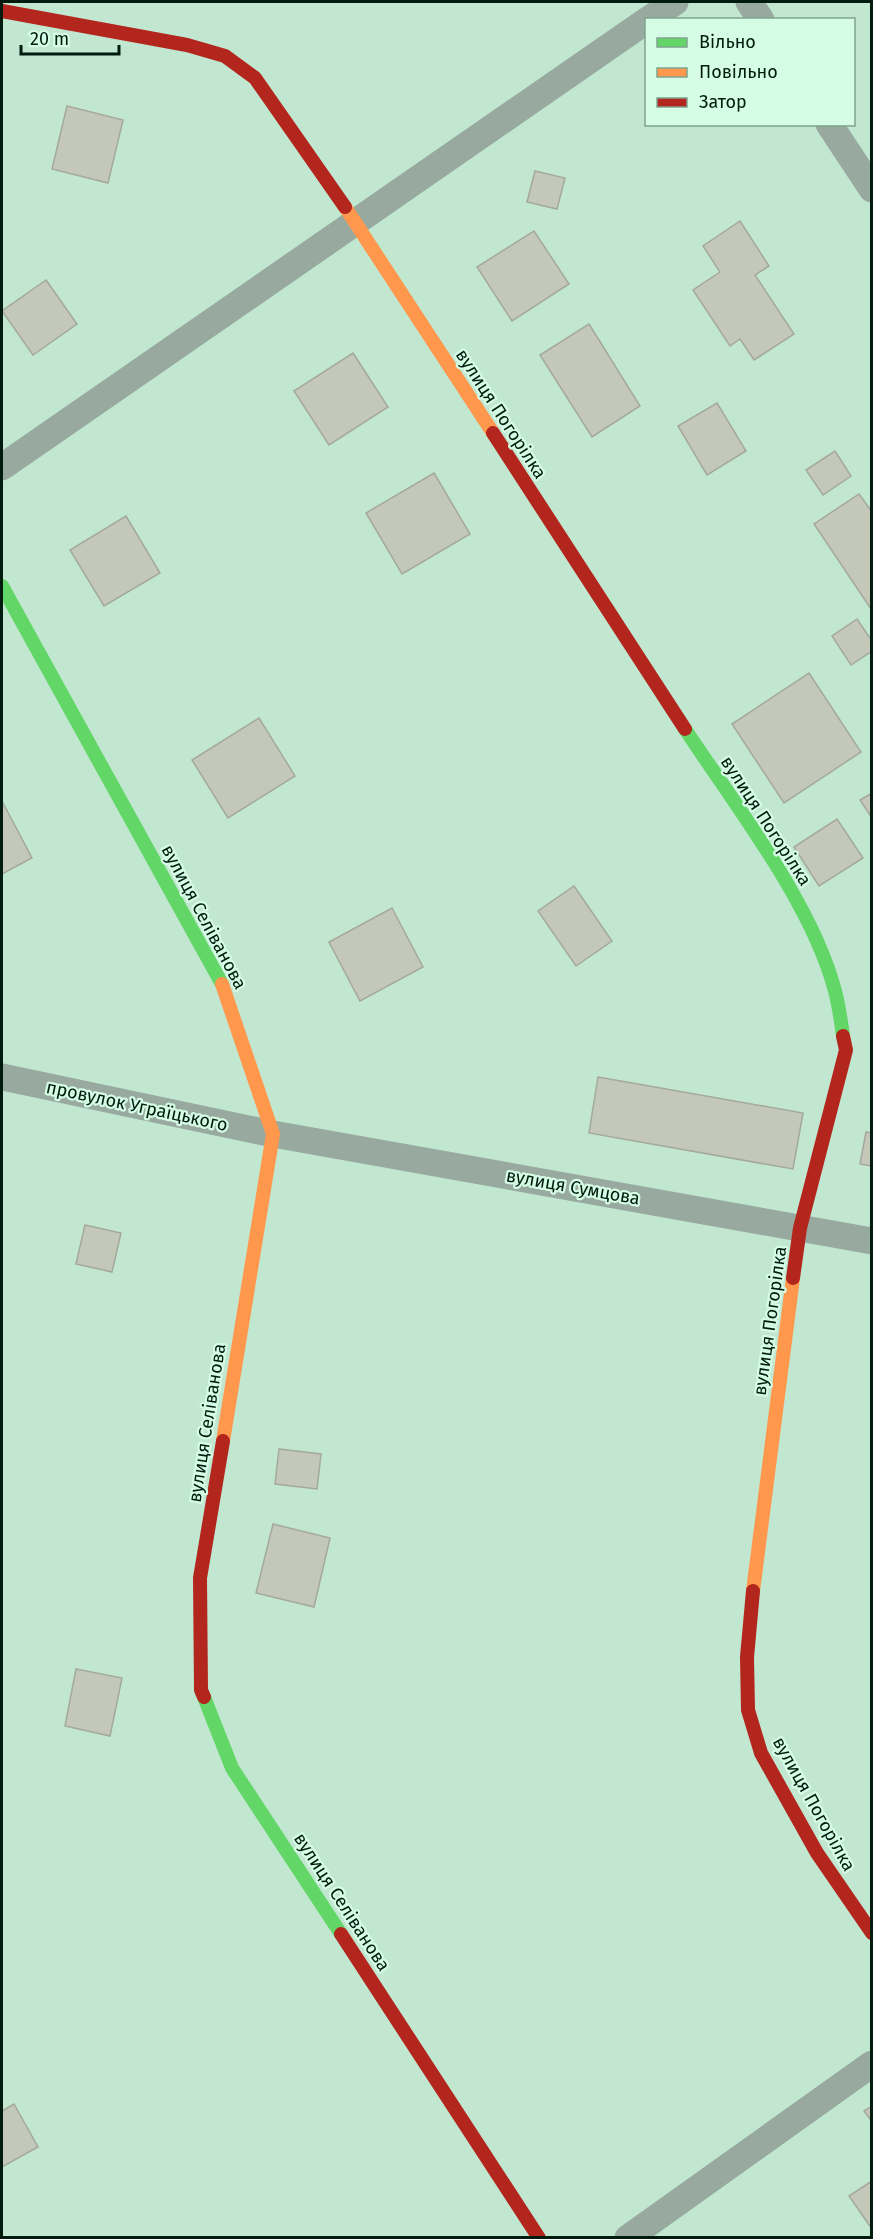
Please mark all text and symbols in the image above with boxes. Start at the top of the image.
scale bar [21,18,118,56]
legend [645,18,855,126]
text: 20 m [30,28,69,50]
text: Вільно [699,31,756,53]
text: Повільно [699,61,778,83]
text: Затор [699,91,747,113]
street label: вулиця Погорілка [451,345,551,483]
street label: вулиця Погорілка [716,752,816,890]
street label: вулиця Селіванова [157,841,251,993]
street label: провулок Уграїцького [44,1076,230,1136]
street label: вулиця Сумцова [504,1164,642,1210]
street label: вулиця Погорілка [749,1245,791,1397]
street label: вулиця Селіванова [184,1342,230,1504]
street label: вулиця Погорілка [768,1733,860,1875]
street label: вулиця Селіванова [289,1829,395,1975]

